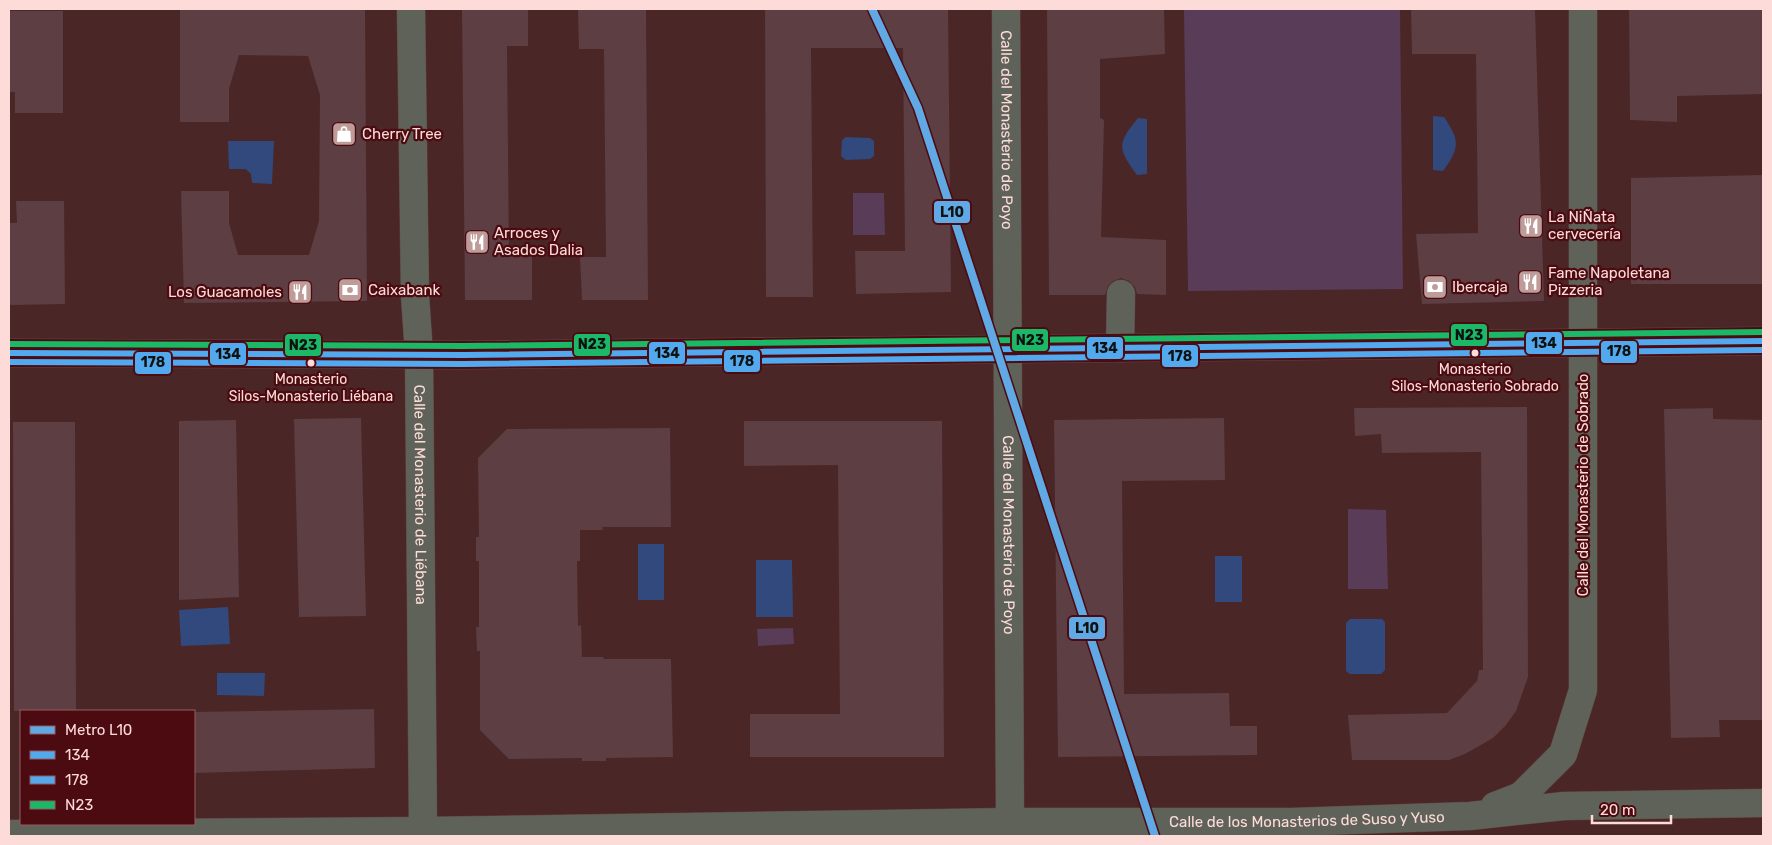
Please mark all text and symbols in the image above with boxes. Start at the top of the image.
street label: Calle del Monasterio de Poyo [997,30,1016,230]
shop icon: Cherry Tree [331,121,357,147]
place label: Cherry Tree [362,125,442,143]
line badge: L10 [933,200,971,224]
text: L10 [940,204,964,221]
place label: La NiÑata cervecería [1548,208,1621,243]
restaurant icon: La NiÑata cervecería [1518,213,1544,239]
place label: Arroces y Asados Dalia [494,224,583,259]
restaurant icon: Arroces y Asados Dalia [464,229,490,255]
place label: Fame Napoletana Pizzeria [1548,264,1670,299]
restaurant icon: Fame Napoletana Pizzeria [1517,269,1543,295]
bank icon: Ibercaja [1422,274,1448,300]
bank icon: Caixabank [337,277,363,303]
place label: Ibercaja [1452,278,1508,296]
restaurant icon: Los Guacamoles [287,279,313,305]
place label: Caixabank [368,281,440,299]
place label: Los Guacamoles [168,283,282,301]
line badge: N23 [1450,323,1488,347]
text: N23 [1455,327,1483,344]
line badge: N23 [1011,328,1049,352]
line badge: 134 [1525,331,1563,355]
text: N23 [1016,332,1044,349]
line badge: N23 [284,333,322,357]
line badge: N23 [573,333,611,357]
text: 134 [1531,335,1557,352]
text: N23 [578,336,606,353]
line badge: 134 [1086,336,1124,360]
text: N23 [289,337,317,354]
text: 134 [1092,340,1118,357]
line badge: 178 [1600,340,1638,364]
line badge: 134 [648,341,686,365]
line badge: 134 [209,342,247,366]
text: 178 [1607,343,1631,360]
line badge: 178 [1161,344,1199,368]
text: 134 [654,345,680,362]
text: 134 [215,346,241,363]
text: 178 [1168,348,1192,365]
marker: Monasterio Silos-Monasterio Sobrado [1470,348,1480,358]
line badge: 178 [723,349,761,373]
line badge: 178 [134,351,172,375]
text: 178 [730,353,754,370]
text: 178 [141,354,165,371]
marker: Monasterio Silos-Monasterio Liébana [306,358,316,368]
place label: Monasterio Silos-Monasterio Sobrado [1391,361,1559,395]
place label: Monasterio Silos-Monasterio Liébana [229,371,393,405]
street label: Calle del Monasterio de Sobrado [1574,374,1592,596]
street label: Calle del Monasterio de Liébana [410,385,430,605]
street label: Calle del Monasterio de Poyo [999,435,1018,635]
line badge: L10 [1068,616,1106,640]
text: L10 [1075,620,1099,637]
legend [20,710,195,825]
text: Metro L10 [65,721,132,739]
text: 134 [65,746,90,764]
text: 178 [65,771,89,789]
scale bar [1592,792,1671,824]
text: N23 [65,796,93,814]
text: 20 m [1600,801,1635,819]
street label: Calle de los Monasterios de Suso y Yuso [1169,808,1445,831]

